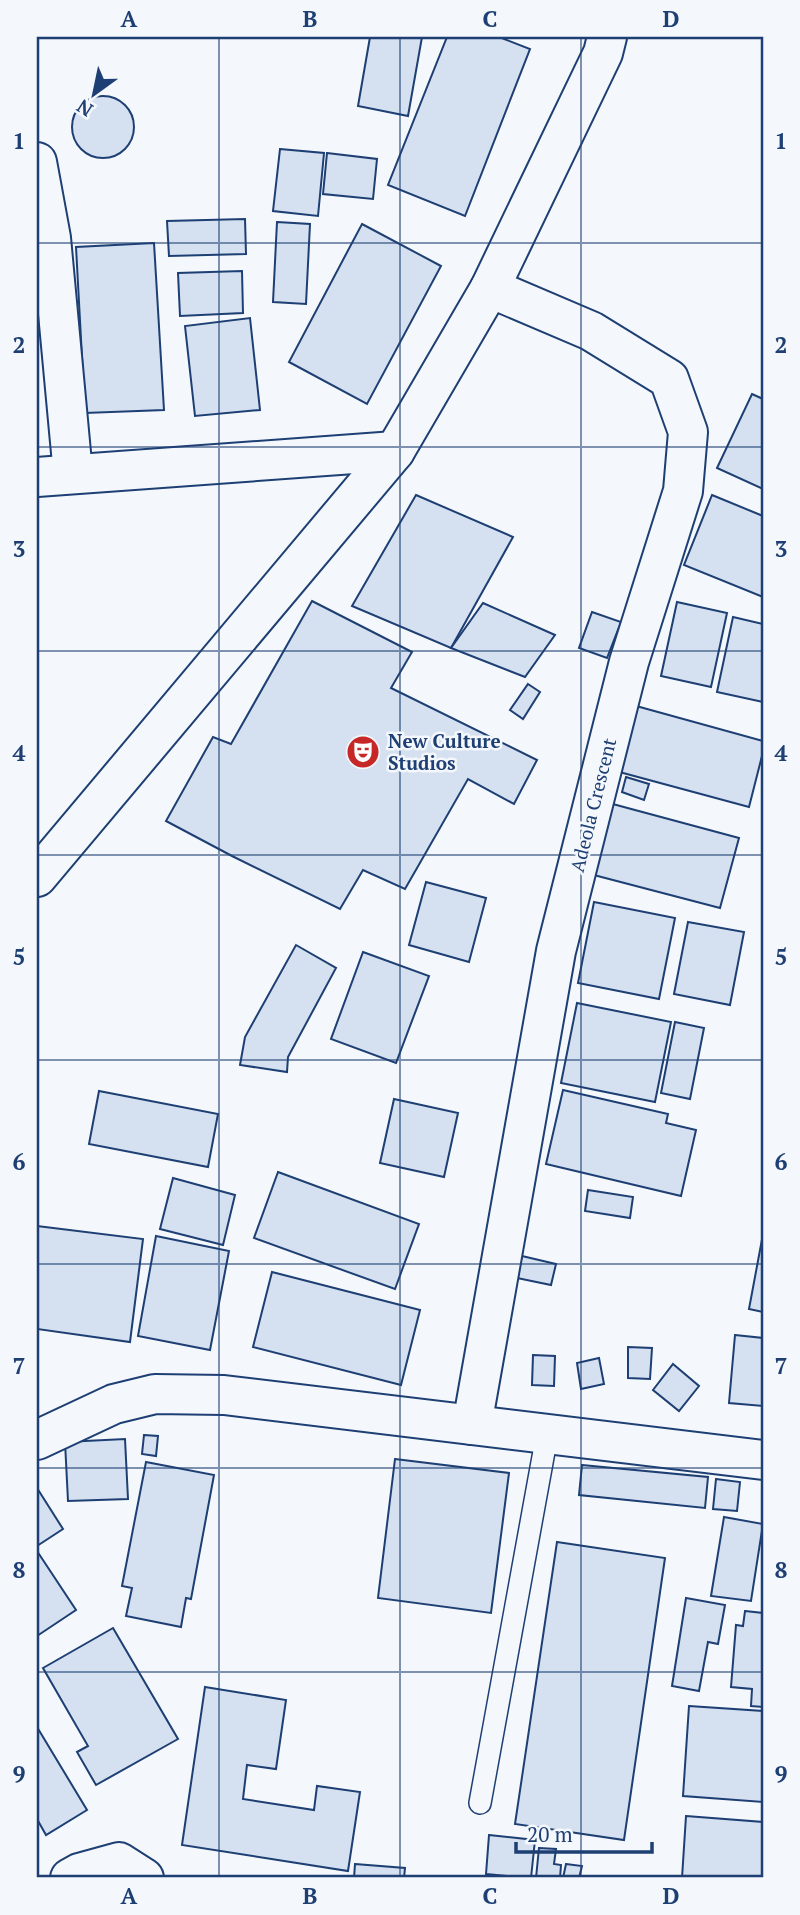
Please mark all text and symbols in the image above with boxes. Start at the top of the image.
text: A [121,3,138,34]
text: B [303,3,318,34]
text: C [483,3,498,34]
text: D [663,3,680,34]
north arrow [60,60,130,130]
text: N [71,94,97,123]
text: 1 [13,125,26,156]
text: 1 [775,125,788,156]
text: 2 [13,329,26,360]
text: 2 [775,329,788,360]
text: 3 [13,533,26,564]
text: 3 [775,533,788,564]
place label: New Culture Studios [388,728,501,775]
theatre icon: New Culture Studios [344,733,382,771]
street label: Adeola Crescent [564,735,621,874]
text: 4 [13,737,26,768]
text: 4 [775,737,788,768]
text: 5 [13,941,26,972]
text: 5 [775,941,788,972]
text: 6 [13,1146,26,1177]
text: 6 [775,1146,788,1177]
text: 7 [13,1350,26,1381]
text: 7 [775,1350,788,1381]
text: 8 [13,1554,26,1585]
text: 8 [775,1554,788,1585]
text: 9 [13,1758,26,1789]
text: 9 [775,1758,788,1789]
scale bar [516,1810,653,1854]
text: 20 m [527,1820,573,1848]
text: A [121,1880,138,1911]
text: B [303,1880,318,1911]
text: C [483,1880,498,1911]
text: D [663,1880,680,1911]

